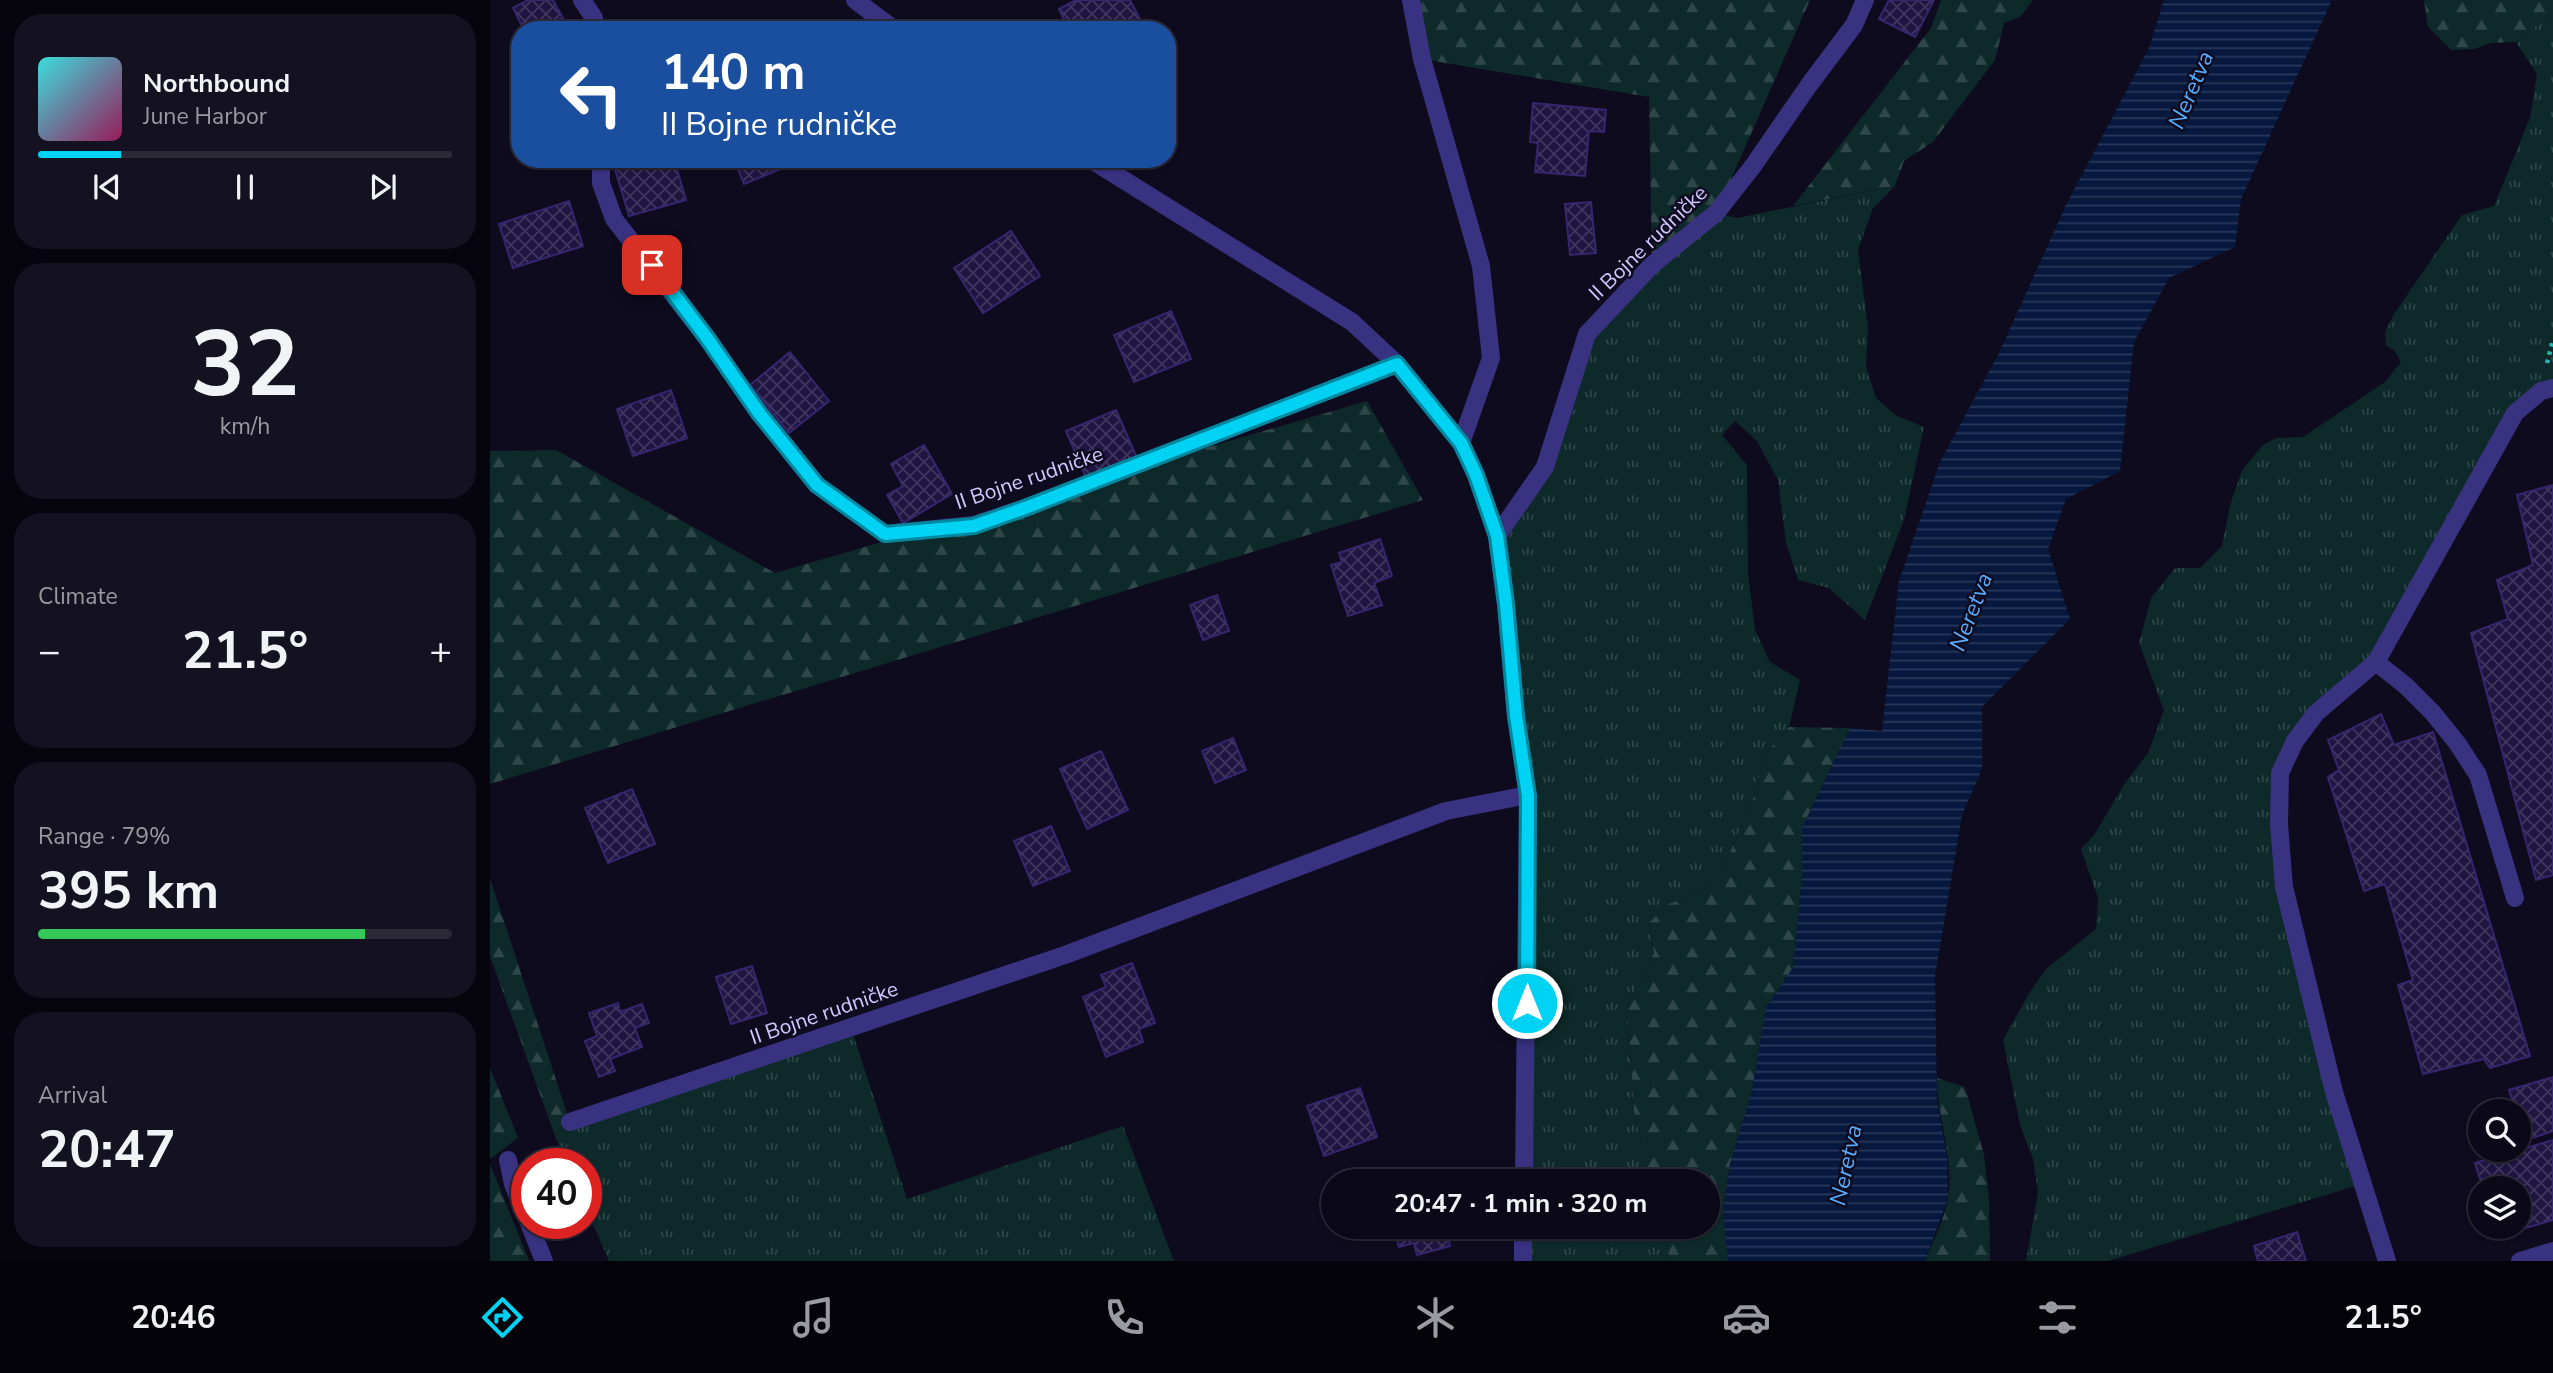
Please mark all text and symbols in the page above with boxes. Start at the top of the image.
text: 140 m [661,39,805,106]
water label: Neretva [2161,46,2221,134]
icon: left [546,49,637,140]
text: Northbound [143,66,290,101]
text: June Harbor [143,101,267,132]
text: II Bojne rudničke [661,103,897,146]
icon: previous [88,168,126,206]
icon: pause [226,168,264,206]
icon: next [364,168,402,206]
street label: II Bojne rudničke [1583,179,1713,307]
pin [622,235,682,295]
icon: arrive [633,246,671,284]
text: 32 [190,303,300,427]
text: km/h [220,411,270,442]
street label: II Bojne rudničke [951,440,1107,516]
water label: Neretva [1942,568,2000,656]
text: Climate [38,581,118,612]
text: 21.5° [182,615,308,686]
text: − [38,626,61,677]
text: + [429,626,452,677]
text: Range · 79% [38,821,170,852]
text: 395 km [38,855,219,926]
position arrow [1490,966,1564,1040]
street label: II Bojne rudničke [746,975,902,1051]
text: Arrival [38,1080,107,1111]
map controls [2468,1099,2531,1239]
button: search [2468,1099,2531,1162]
text: 20:47 [38,1114,176,1185]
water label: Neretva [1822,1122,1870,1208]
speed limit sign: 40 [511,1148,602,1239]
button: layers [2468,1176,2531,1239]
text: 20:47 · 1 min · 320 m [1394,1186,1647,1221]
icon: directions [478,1293,527,1342]
icon: music [789,1293,838,1342]
icon: phone [1100,1293,1149,1342]
icon: climate [1411,1293,1460,1342]
icon: car [1722,1293,1771,1342]
icon: filters [2033,1293,2082,1342]
text: 20:46 [131,1296,216,1339]
text: 21.5° [2344,1296,2422,1339]

